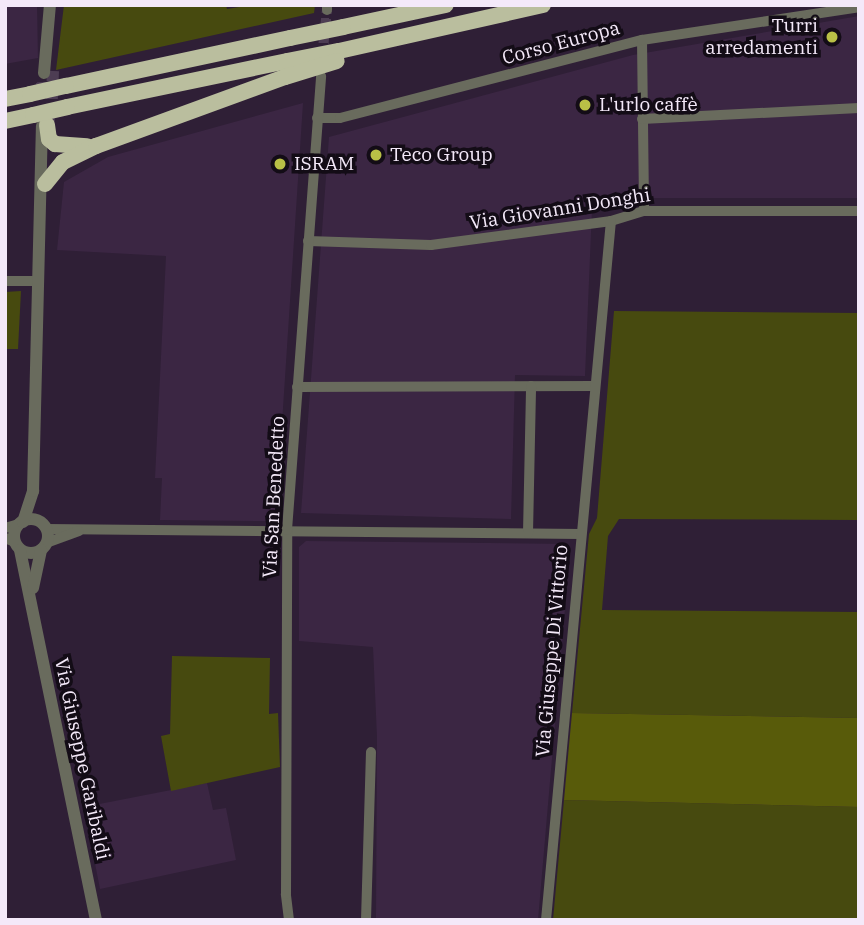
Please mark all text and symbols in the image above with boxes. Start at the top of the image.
place label: Turri arredamenti [705,15,818,59]
street label: Corso Europa [500,16,622,70]
marker: Turri arredamenti [824,29,840,45]
place label: L'urlo caffè [599,94,698,116]
marker: L'urlo caffè [577,97,593,113]
place label: Teco Group [390,144,493,166]
marker: Teco Group [368,147,384,163]
place label: ISRAM [294,153,354,175]
marker: ISRAM [272,156,288,172]
street label: Via Giovanni Donghi [468,183,652,235]
street label: Via San Benedetto [258,415,290,579]
street label: Via Giuseppe Di Vittorio [531,544,573,758]
street label: Via Giuseppe Garibaldi [49,656,115,862]

